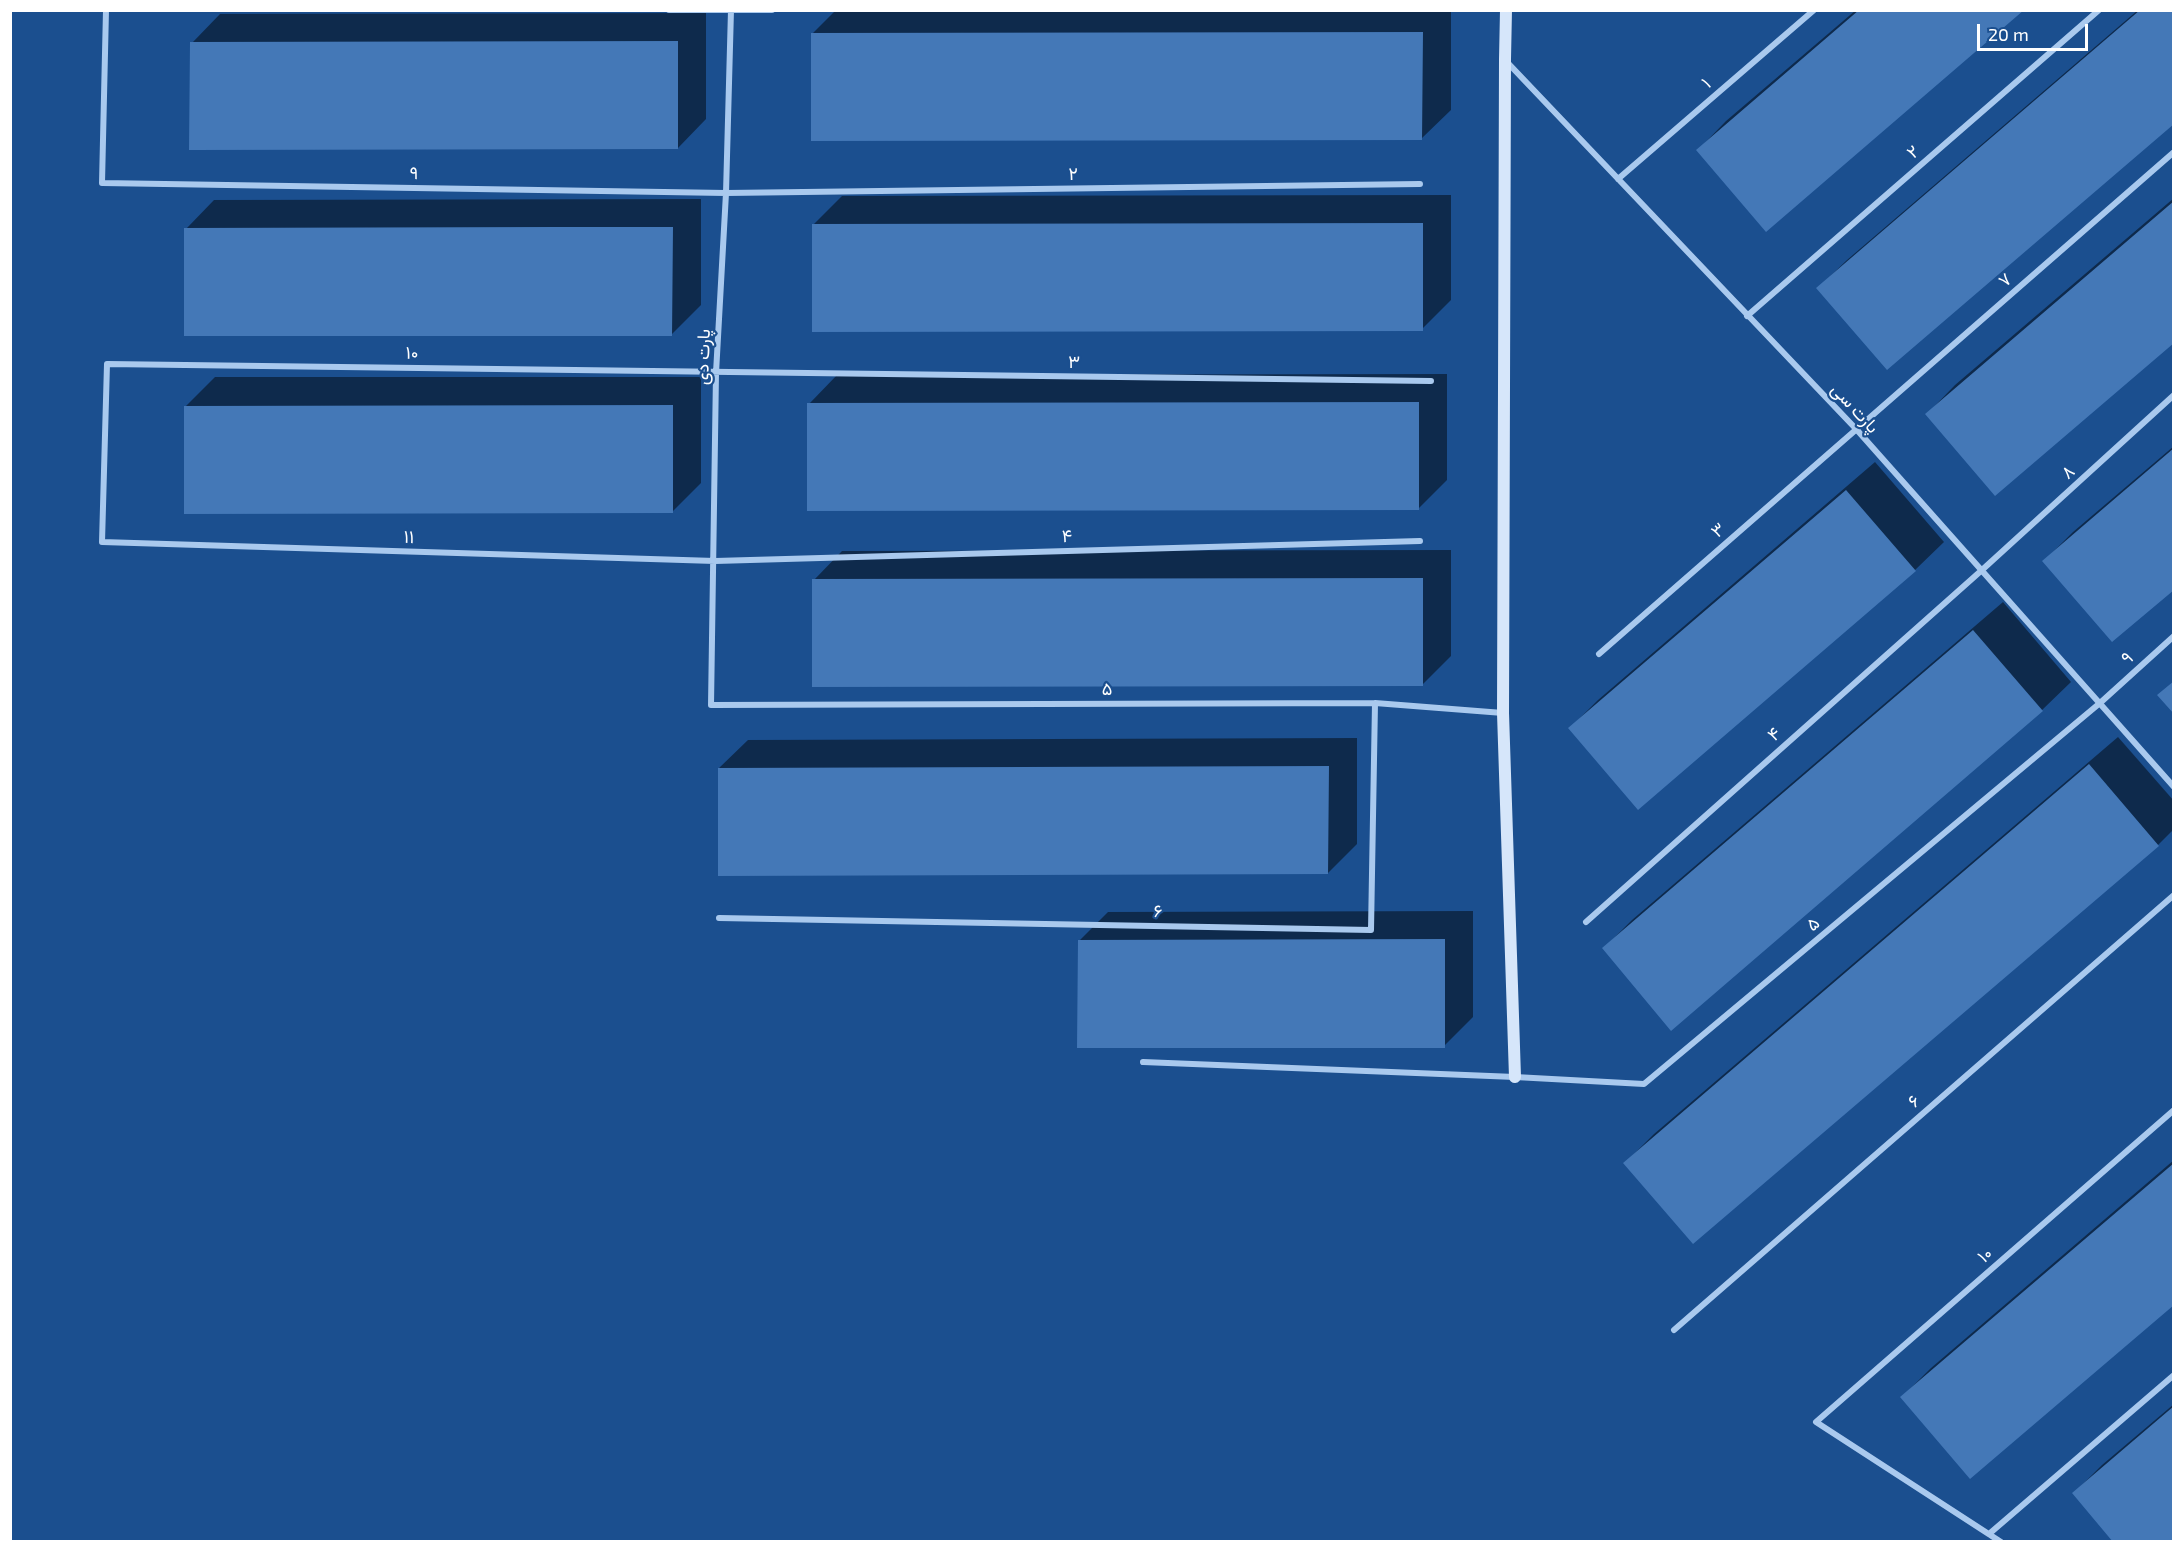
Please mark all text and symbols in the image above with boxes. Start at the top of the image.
scale bar [1980,12,2091,50]
text: 20 m [1988,23,2029,45]
street label: ۱ [1697,73,1715,93]
street label: ۲ [1902,141,1924,163]
street label: ۹ [409,162,419,184]
street label: ۲ [1068,163,1078,185]
street label: ۷ [1994,268,2016,292]
street label: پارت دی [691,329,715,385]
street label: ۱۰ [405,342,419,364]
street label: ۳ [1068,351,1080,373]
street label: پارت سی [1826,378,1884,438]
street label: ۸ [2057,460,2079,484]
street label: ۳ [1706,518,1730,542]
street label: ۴ [1061,525,1073,547]
street label: ۱۱ [403,526,415,548]
street label: ۹ [2117,647,2137,669]
street label: ۵ [1102,678,1112,700]
street label: ۴ [1763,723,1785,745]
street label: ۶ [1153,900,1163,922]
street label: ۵ [1802,912,1824,936]
street label: ۶ [1904,1090,1924,1112]
street label: ۱۰ [1973,1243,1997,1267]

